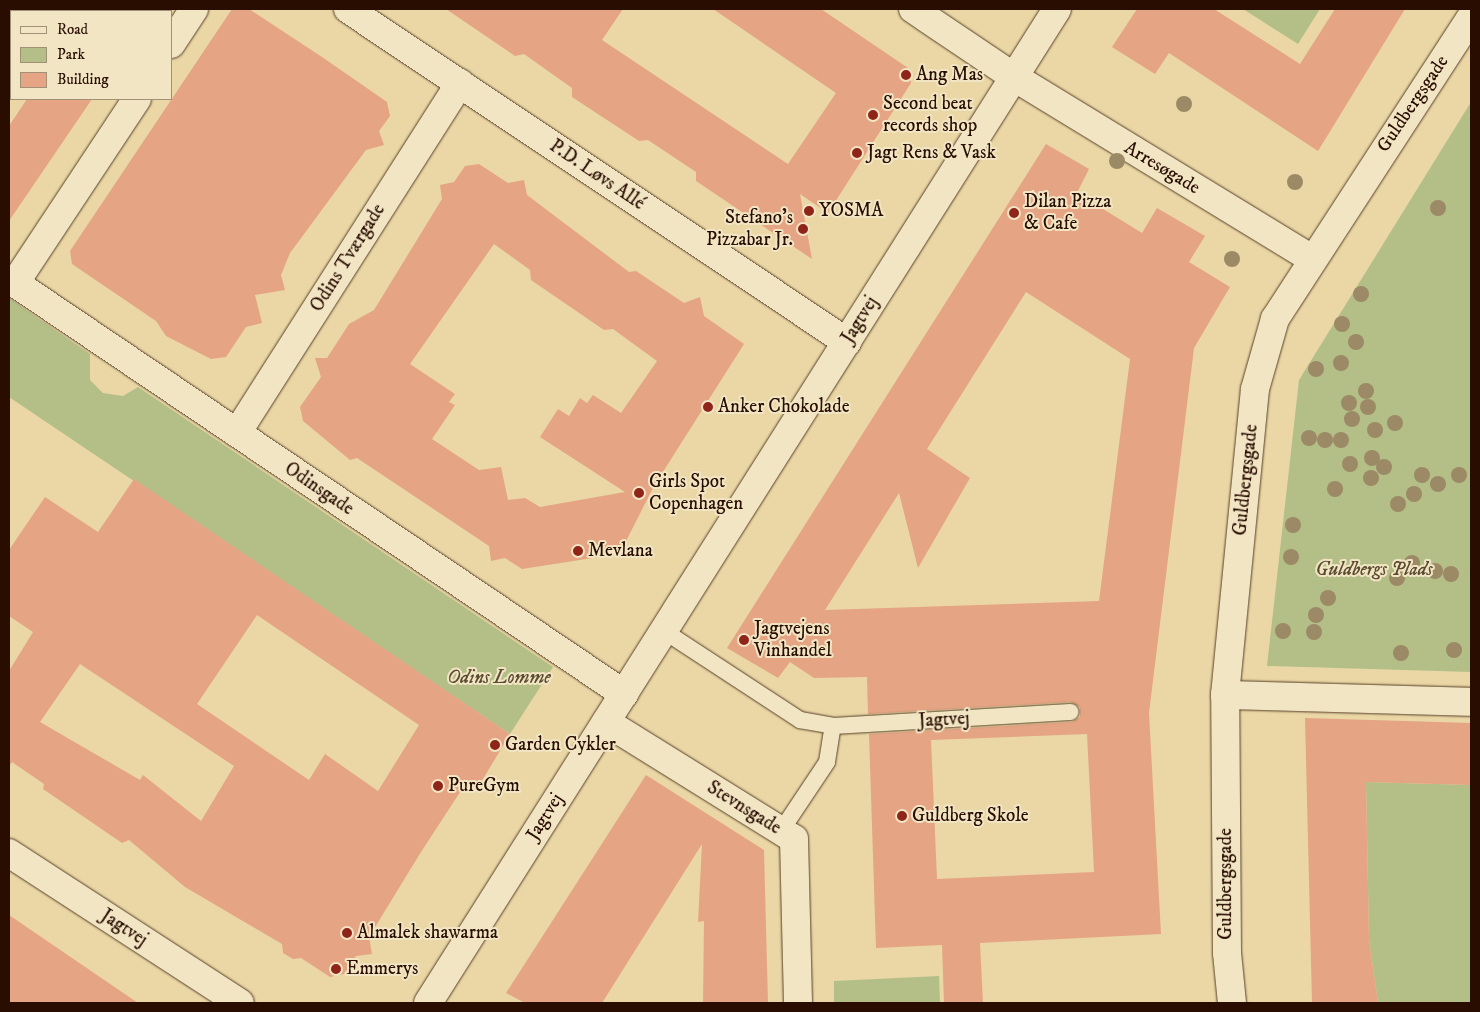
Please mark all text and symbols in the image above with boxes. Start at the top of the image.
legend [10,10,172,100]
text: Road [57,20,88,39]
text: Park [57,45,85,64]
street label: Guldbergsgade [1372,51,1454,157]
place label: Ang Mas [916,64,983,86]
marker: Ang Mas [900,69,912,81]
text: Building [57,70,109,89]
place label: Second beat records shop [883,93,977,137]
marker: Second beat records shop [867,109,879,121]
street label: P.D. Løvs Allé [545,135,649,215]
street label: Arresøgade [1120,137,1204,199]
place label: Jagt Rens & Vask [867,142,996,164]
marker: Jagt Rens & Vask [851,147,863,159]
place label: Dilan Pizza & Cafe [1024,191,1111,235]
street label: Odins Tværgade [306,200,390,316]
place label: YOSMA [819,200,883,222]
marker: YOSMA [803,205,815,217]
place label: Stefano's Pizzabar Jr. [706,207,793,251]
marker: Dilan Pizza & Cafe [1008,207,1020,219]
marker: Stefano's Pizzabar Jr. [797,223,809,235]
street label: Jagtvej [837,292,883,348]
place label: Anker Chokolade [718,396,850,418]
marker: Anker Chokolade [702,401,714,413]
street label: Guldbergsgade [1229,423,1263,537]
street label: Odinsgade [280,458,358,520]
place label: Girls Spot Copenhagen [649,471,743,515]
marker: Girls Spot Copenhagen [633,487,645,499]
place label: Mevlana [588,540,653,562]
marker: Mevlana [572,545,584,557]
park label: Guldbergs Plads [1316,559,1432,581]
place label: Jagtvejens Vinhandel [754,618,832,662]
marker: Jagtvejens Vinhandel [738,634,750,646]
park label: Odins Lomme [447,667,551,689]
street label: Jagtvej [918,707,970,733]
place label: Garden Cykler [505,734,616,756]
marker: Garden Cykler [489,739,501,751]
place label: PureGym [448,775,520,797]
street label: Stevnsgade [703,776,785,840]
marker: PureGym [432,780,444,792]
street label: Jagtvej [522,789,568,845]
place label: Guldberg Skole [912,805,1029,827]
marker: Guldberg Skole [896,810,908,822]
street label: Guldbergsgade [1215,828,1237,940]
street label: Jagtvej [96,904,152,952]
place label: Almalek shawarma [357,922,498,944]
marker: Almalek shawarma [341,927,353,939]
place label: Emmerys [346,958,418,980]
marker: Emmerys [330,963,342,975]

